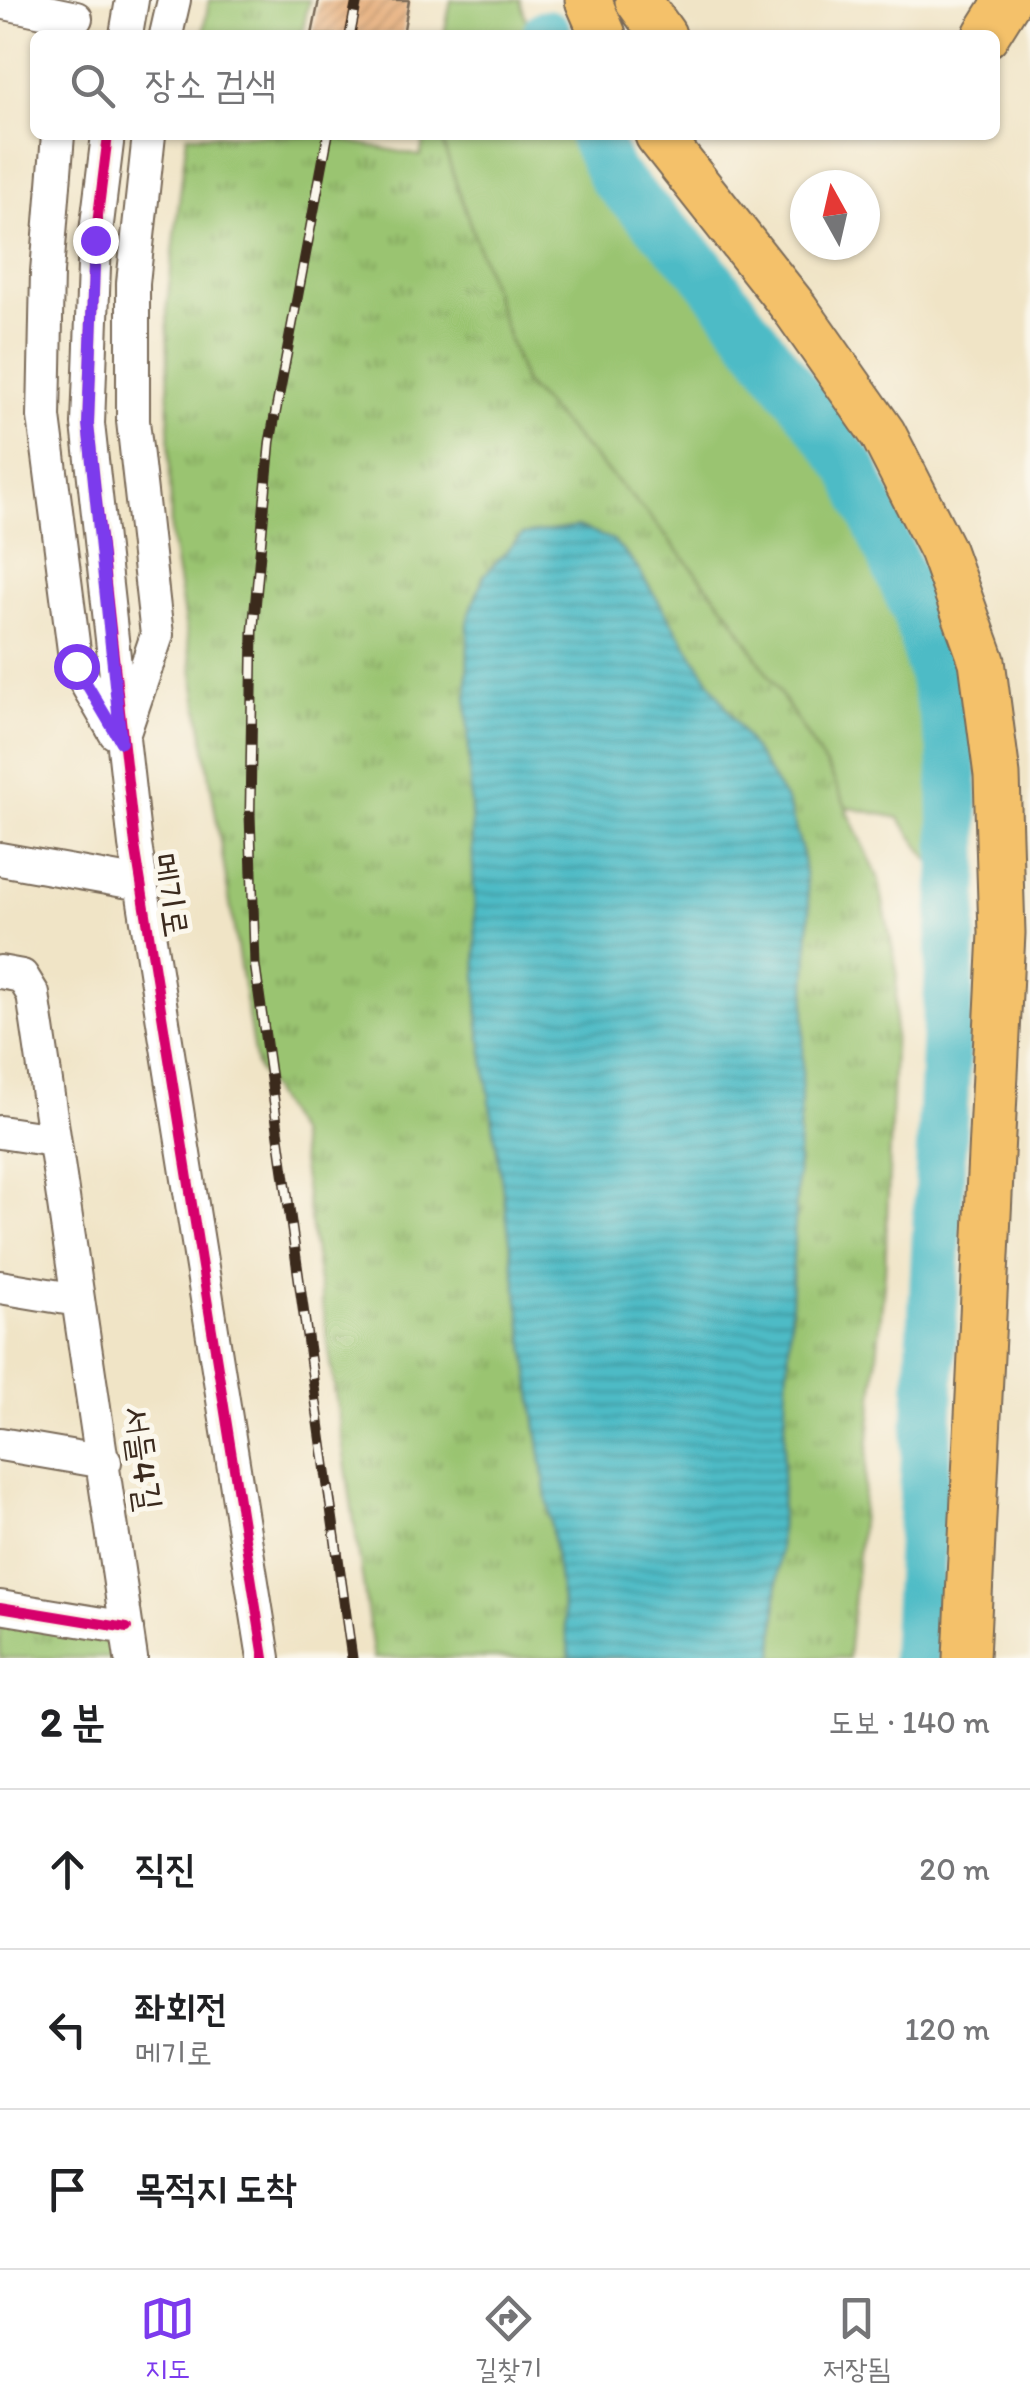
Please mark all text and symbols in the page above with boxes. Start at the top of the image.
search box [30,30,1000,140]
icon: search [65,58,120,113]
text: 장소 검색 [145,61,276,107]
north arrow [790,170,880,260]
route end [73,218,119,264]
route start [54,644,100,690]
street label: 메기로 [144,850,198,940]
street label: 서들4길 [115,1403,171,1513]
text: 2 분 [40,1696,105,1747]
text: 도보 · 140 m [829,1703,990,1741]
icon: ahead [40,1842,95,1897]
text: 직진 [135,1845,196,1891]
text: 20 m [919,1850,990,1888]
text: 좌회전 [135,1985,227,2031]
icon: left [40,2002,95,2057]
text: 120 m [904,2010,990,2048]
text: 메기로 [135,2034,212,2072]
icon: arrive [40,2162,95,2217]
text: 목적지 도착 [135,2165,296,2211]
tab: 지도 [140,2291,195,2388]
tab: 길찾기 [475,2291,543,2388]
tab: 저장됨 [822,2291,890,2388]

